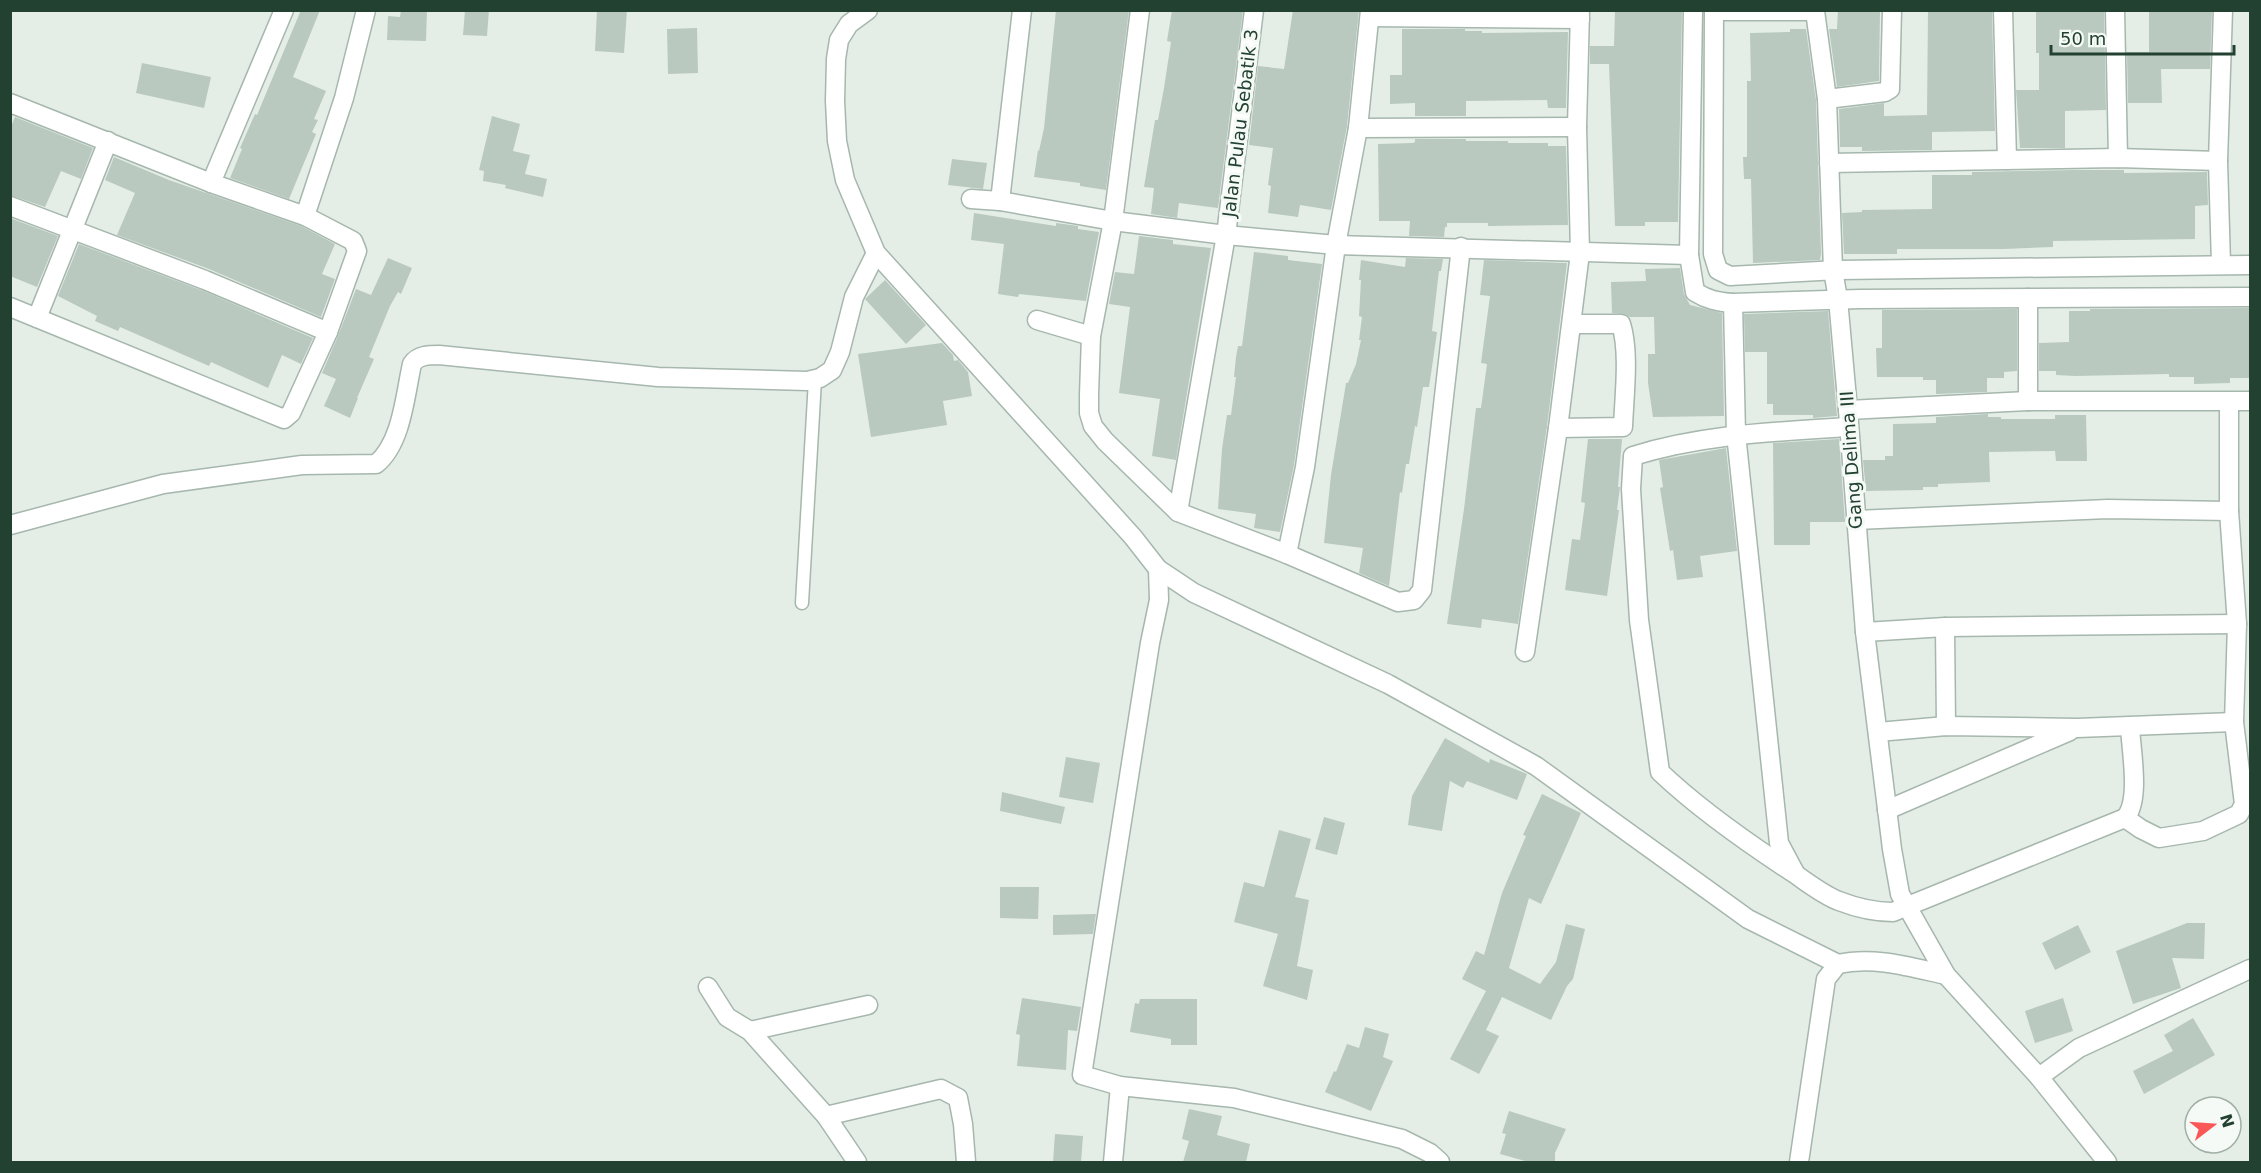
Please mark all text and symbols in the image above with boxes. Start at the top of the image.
scale bar [2051,18,2234,56]
street label: Jalan Pulau Sebatik 3 [1218,28,1262,219]
text: 50 m [2060,28,2106,49]
street label: Gang Delima III [1836,390,1866,530]
north arrow [2183,1095,2243,1155]
text: N [2216,1112,2238,1130]

